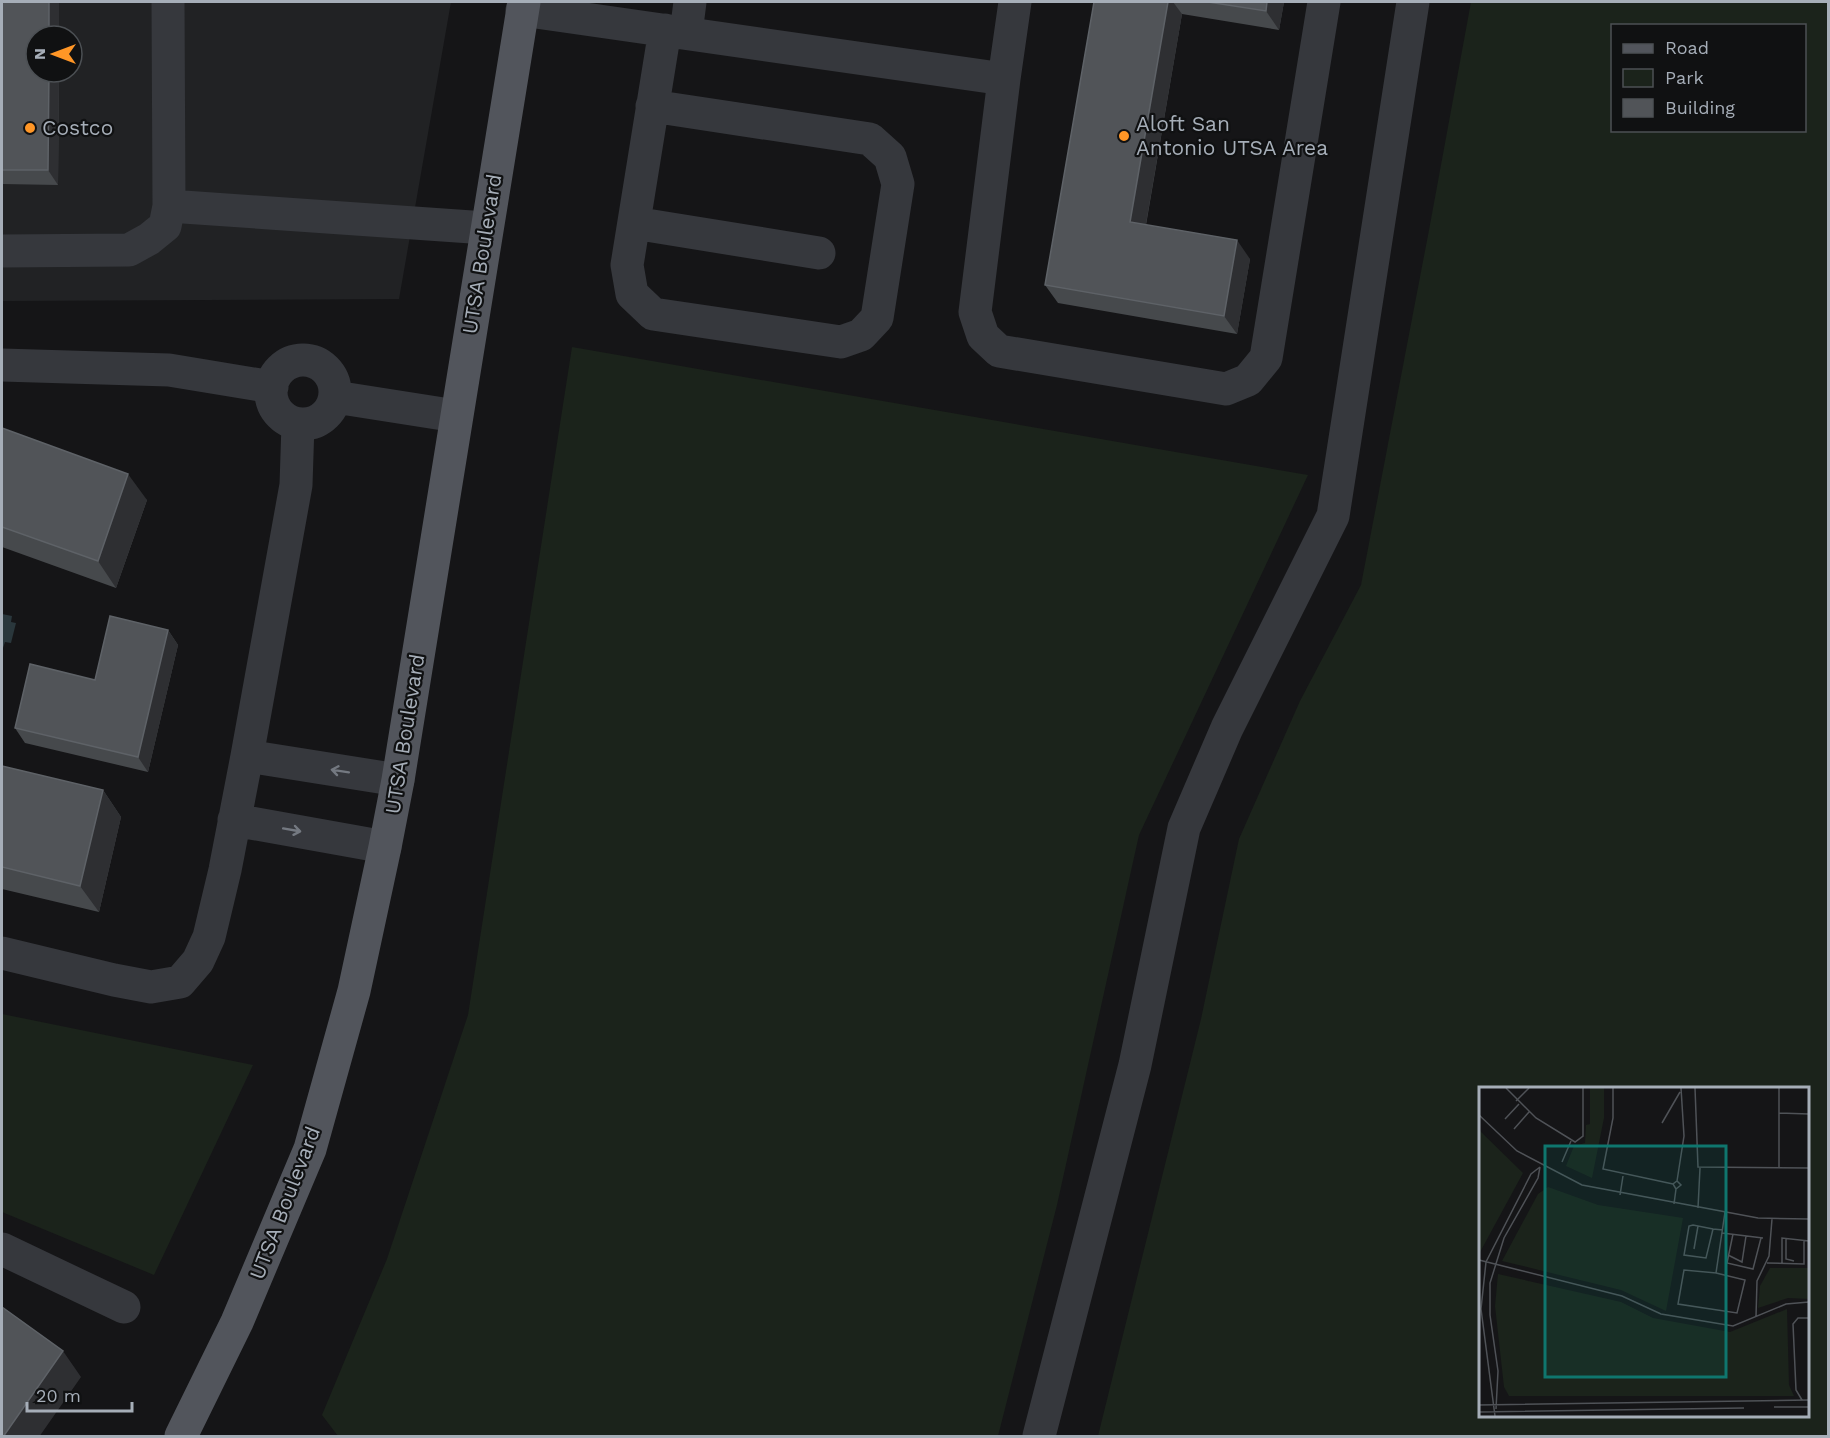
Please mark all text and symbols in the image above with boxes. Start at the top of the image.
north arrow [24,24,84,84]
legend [1611,24,1806,132]
text: Road [1665,37,1709,58]
text: N [30,48,49,60]
text: Park [1665,67,1704,88]
text: Building [1665,97,1735,118]
place label: Aloft San Antonio UTSA Area [1136,111,1328,160]
place label: Costco [42,115,113,140]
marker: Costco [23,121,37,135]
marker: Aloft San Antonio UTSA Area [1117,129,1131,143]
street label: UTSA Boulevard [457,172,507,336]
street label: UTSA Boulevard [380,652,430,816]
one-way arrow [330,765,350,776]
one-way arrow [282,825,301,836]
inset map [1479,1087,1809,1417]
street label: UTSA Boulevard [244,1123,325,1283]
scale bar [27,1375,132,1413]
text: 20 m [36,1385,81,1406]

